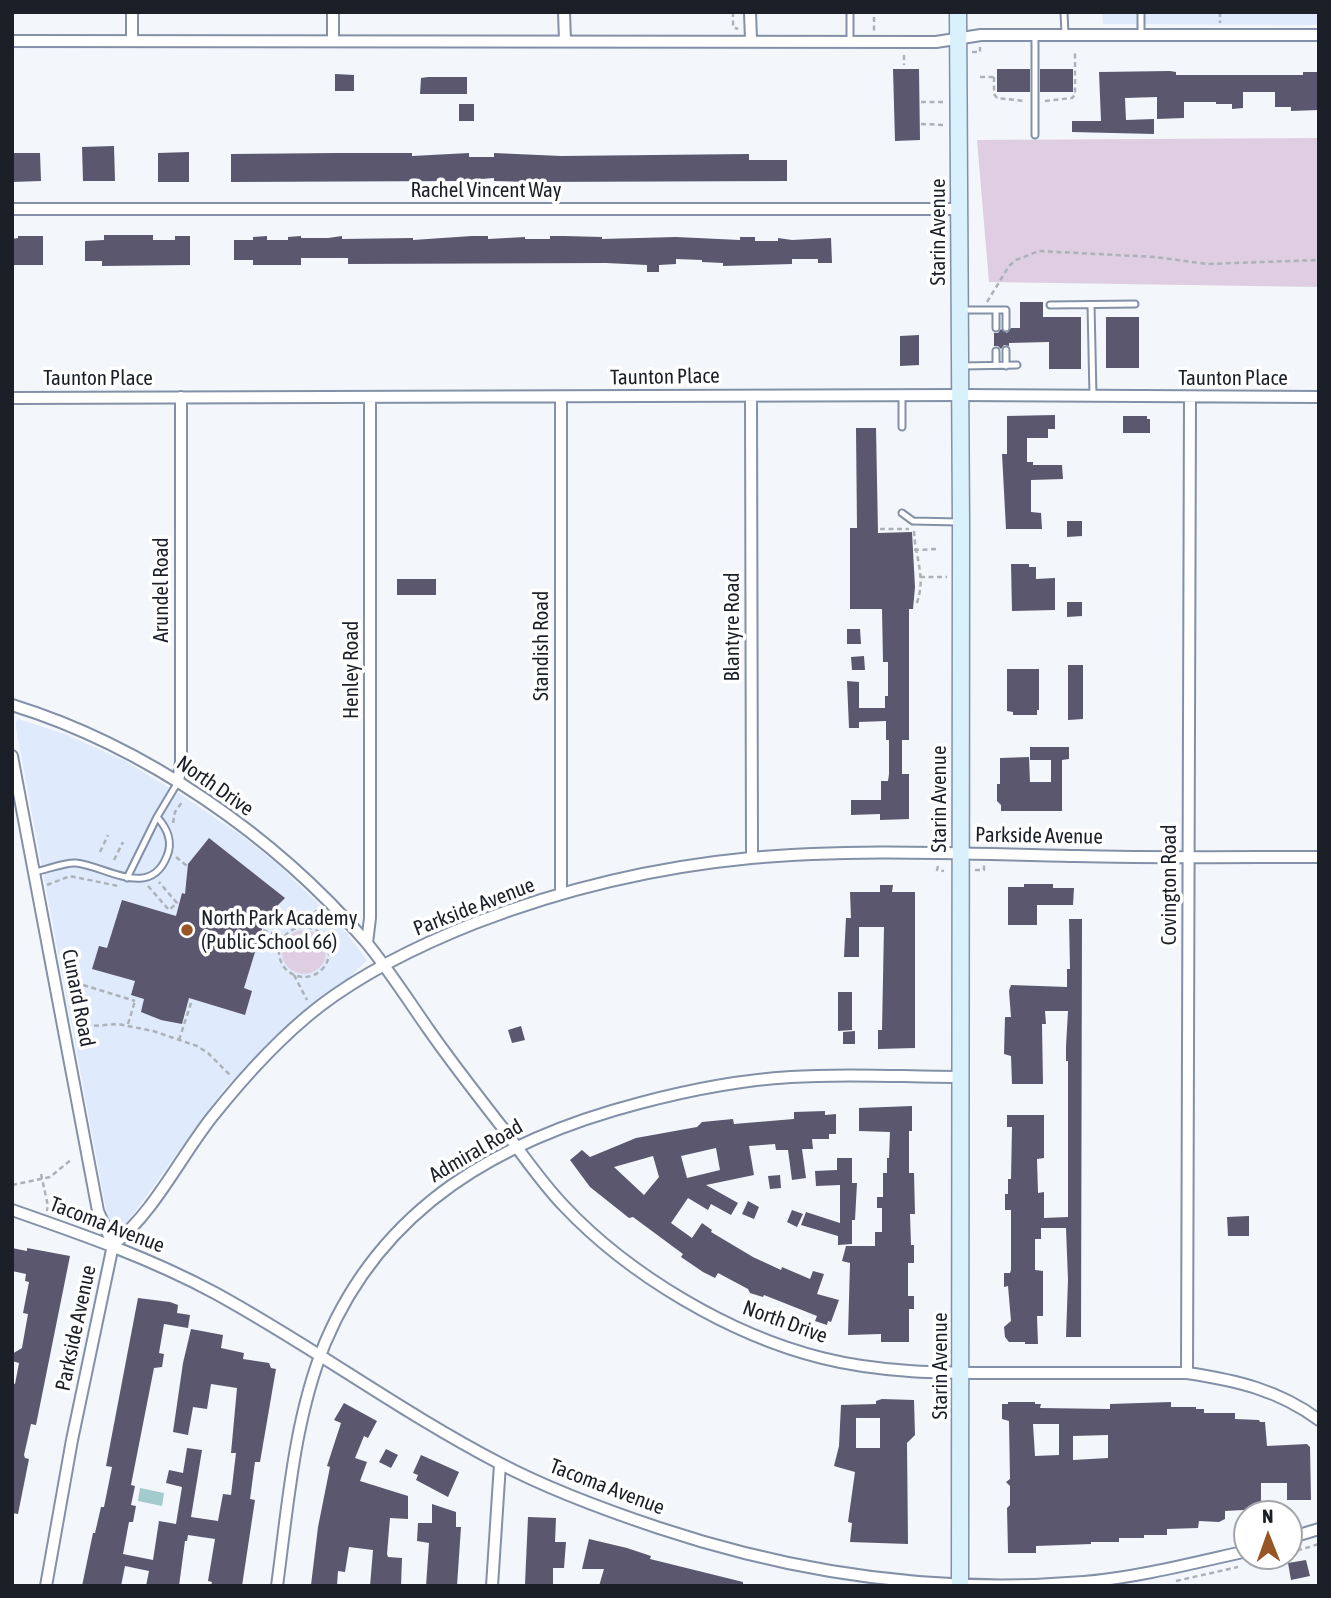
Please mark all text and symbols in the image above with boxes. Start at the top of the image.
street label: Rachel Vincent Way [411,177,561,203]
street label: Starin Avenue [925,179,951,285]
street label: Taunton Place [610,363,720,391]
street label: Taunton Place [43,365,153,391]
street label: Taunton Place [1178,365,1288,391]
street label: Arundel Road [148,538,174,642]
street label: Blantyre Road [719,573,745,681]
street label: Standish Road [528,591,554,701]
street label: Henley Road [338,621,364,719]
street label: Starin Avenue [926,746,952,852]
street label: North Drive [172,750,258,822]
street label: Parkside Avenue [975,822,1103,850]
street label: Covington Road [1156,825,1182,945]
street label: Parkside Avenue [410,872,538,942]
place label: North Park Academy (Public School 66) [201,905,357,955]
marker: North Park Academy (Public School 66) [179,922,195,938]
street label: Cunard Road [56,947,100,1049]
street label: Admiral Road [425,1114,527,1188]
street label: Tacoma Avenue [46,1192,168,1258]
street label: Parkside Avenue [50,1263,102,1393]
street label: North Drive [739,1295,831,1349]
street label: Starin Avenue [927,1313,953,1419]
street label: Tacoma Avenue [546,1454,668,1520]
north arrow [1233,1500,1303,1570]
text: N [1262,1505,1273,1527]

